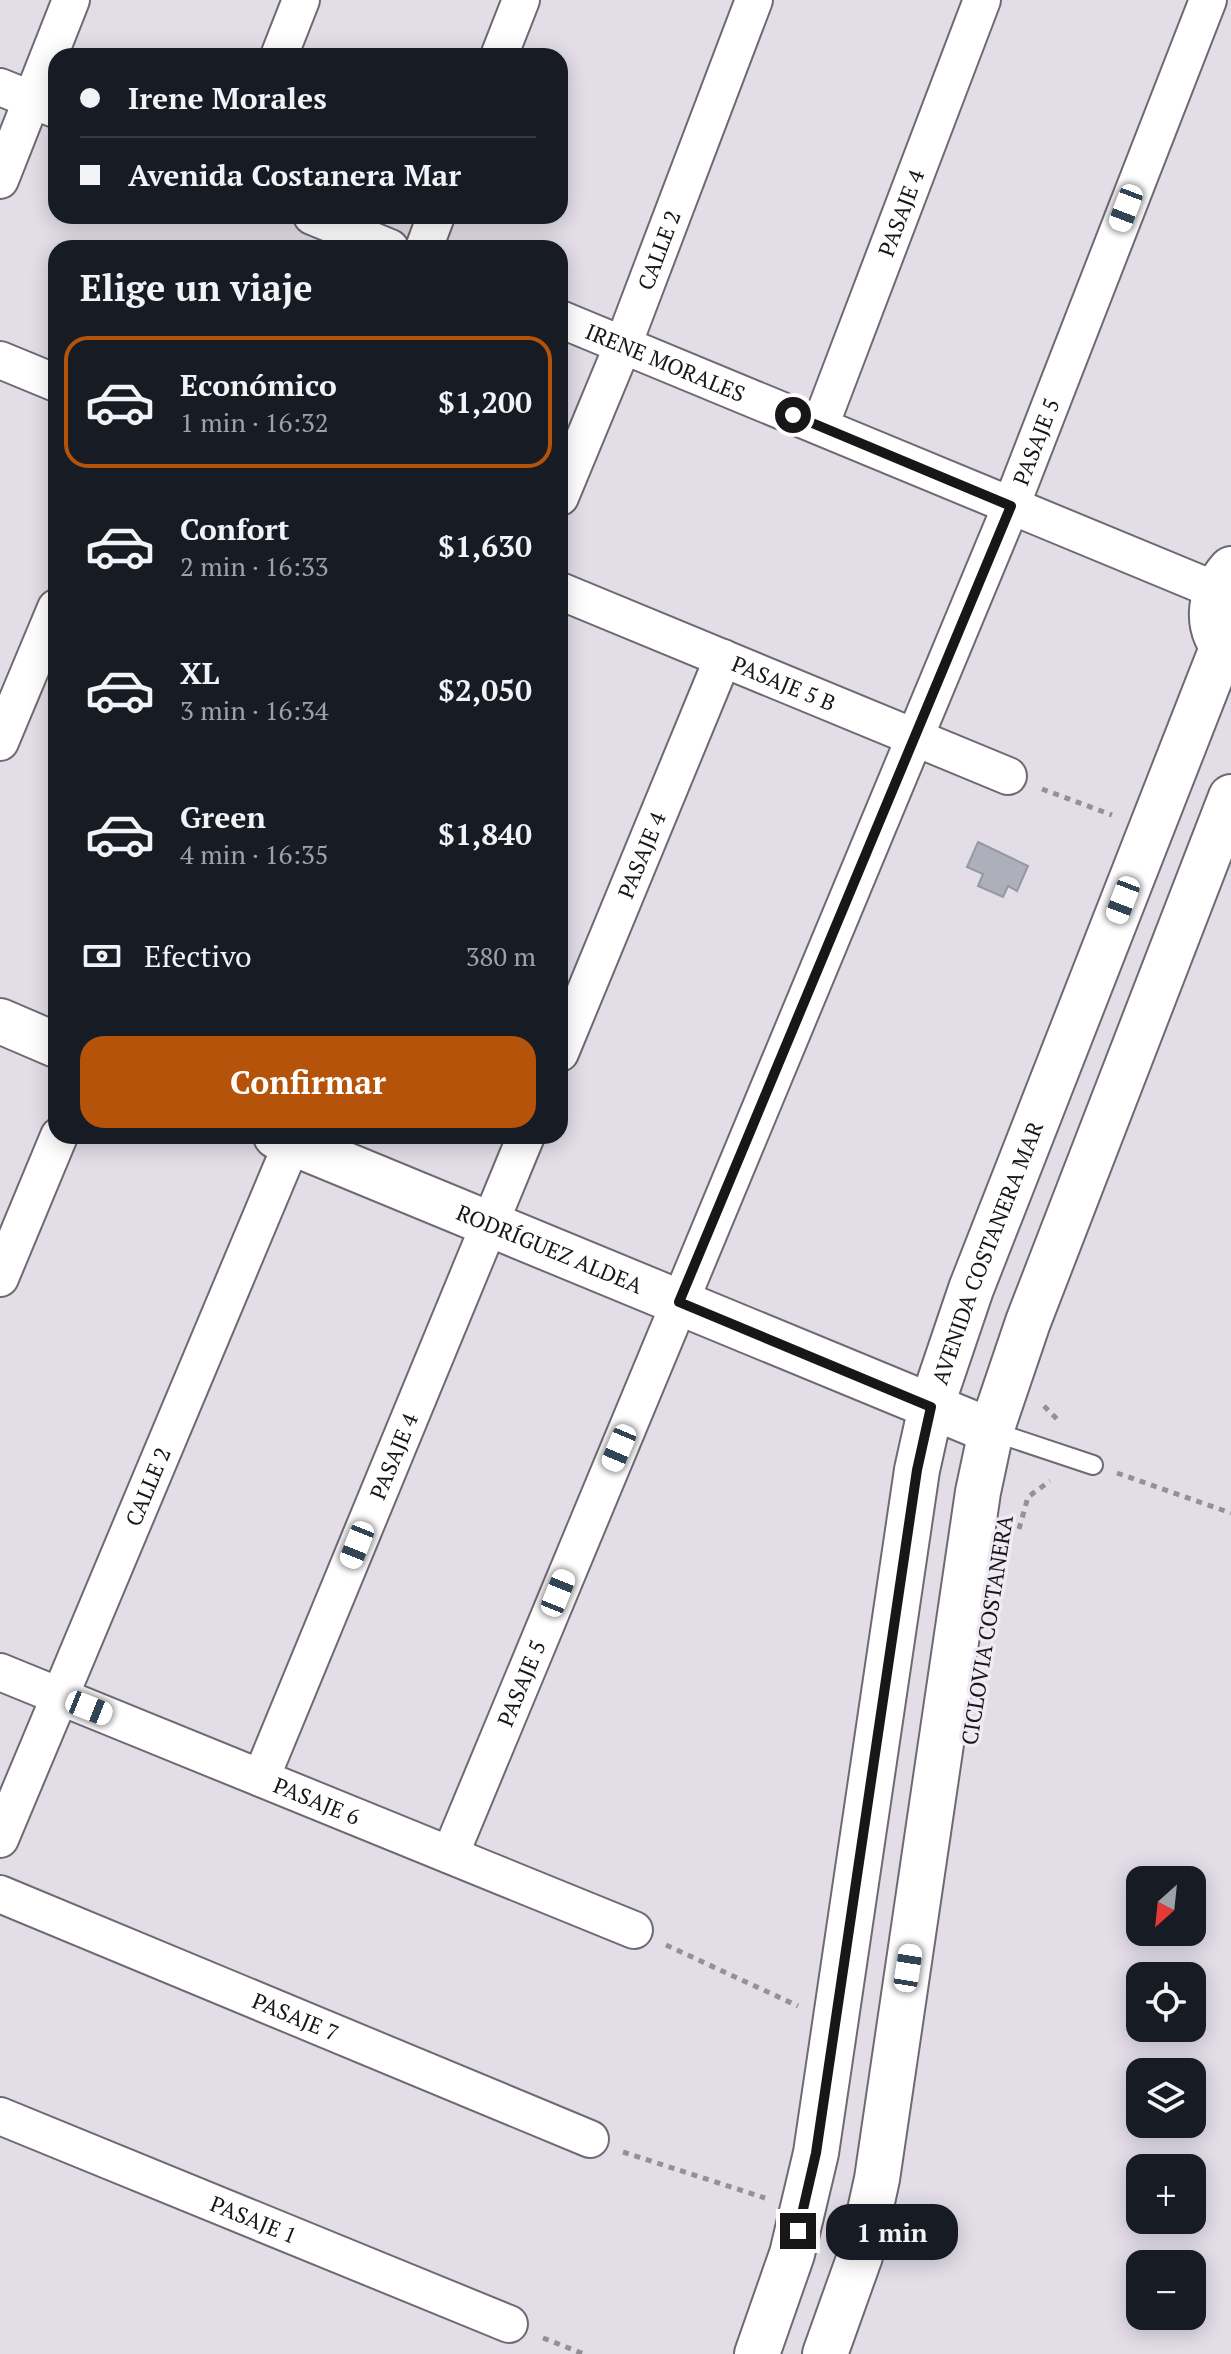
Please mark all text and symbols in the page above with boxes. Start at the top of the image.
text: Irene Morales [128,78,327,118]
text: Avenida Costanera Mar [128,155,461,195]
street label: PASAJE 4 [871,165,930,260]
car [1106,181,1146,235]
street label: CALLE 2 [630,206,687,294]
text: Elige un viaje [80,264,313,311]
street label: IRENE MORALES [581,316,750,408]
text: Económico [180,365,337,405]
icon: car [84,366,156,438]
text: $1,200 [438,382,532,422]
street label: PASAJE 5 [1006,394,1066,489]
route start [775,397,811,433]
text: 1 min · 16:32 [180,405,329,439]
text: Confort [180,509,290,549]
icon: car [84,510,156,582]
text: $1,630 [438,526,532,566]
text: 2 min · 16:33 [180,549,329,583]
street label: PASAJE 5 B [728,649,840,717]
text: XL [180,653,219,693]
icon: car [84,654,156,726]
text: $2,050 [438,670,532,710]
text: 3 min · 16:34 [180,693,329,727]
text: Green [180,797,266,837]
icon: car [84,798,156,870]
street label: PASAJE 4 [610,807,672,902]
text: $1,840 [438,814,532,854]
text: 4 min · 16:35 [180,837,329,871]
car [1103,873,1143,927]
icon: cash [80,934,124,978]
text: Efectivo [144,936,252,976]
text: 380 m [466,939,536,973]
button: Confirmar [80,1036,536,1128]
street label: AVENIDA COSTANERA MAR [925,1117,1049,1388]
street label: RODRÍGUEZ ALDEA [452,1197,648,1300]
street label: PASAJE 4 [363,1408,424,1504]
car [599,1421,639,1475]
street label: CALLE 2 [118,1443,177,1530]
street label: CICLOVIA COSTANERA [954,1512,1019,1747]
car [337,1518,377,1572]
car [538,1566,578,1620]
street label: PASAJE 5 [490,1636,552,1731]
car [62,1688,116,1728]
street label: PASAJE 6 [269,1770,365,1831]
north arrow [1126,1866,1206,1946]
map controls [1126,1866,1206,2330]
car [892,1942,924,1994]
button: locate [1126,1962,1206,2042]
street label: PASAJE 7 [248,1985,343,2047]
button: layers [1126,2058,1206,2138]
button: + [1126,2154,1206,2234]
street label: PASAJE 1 [206,2189,301,2250]
callout: 1 min [826,2203,958,2259]
route end [780,2213,816,2249]
text: 1 min [856,2215,928,2249]
button: − [1126,2250,1206,2330]

